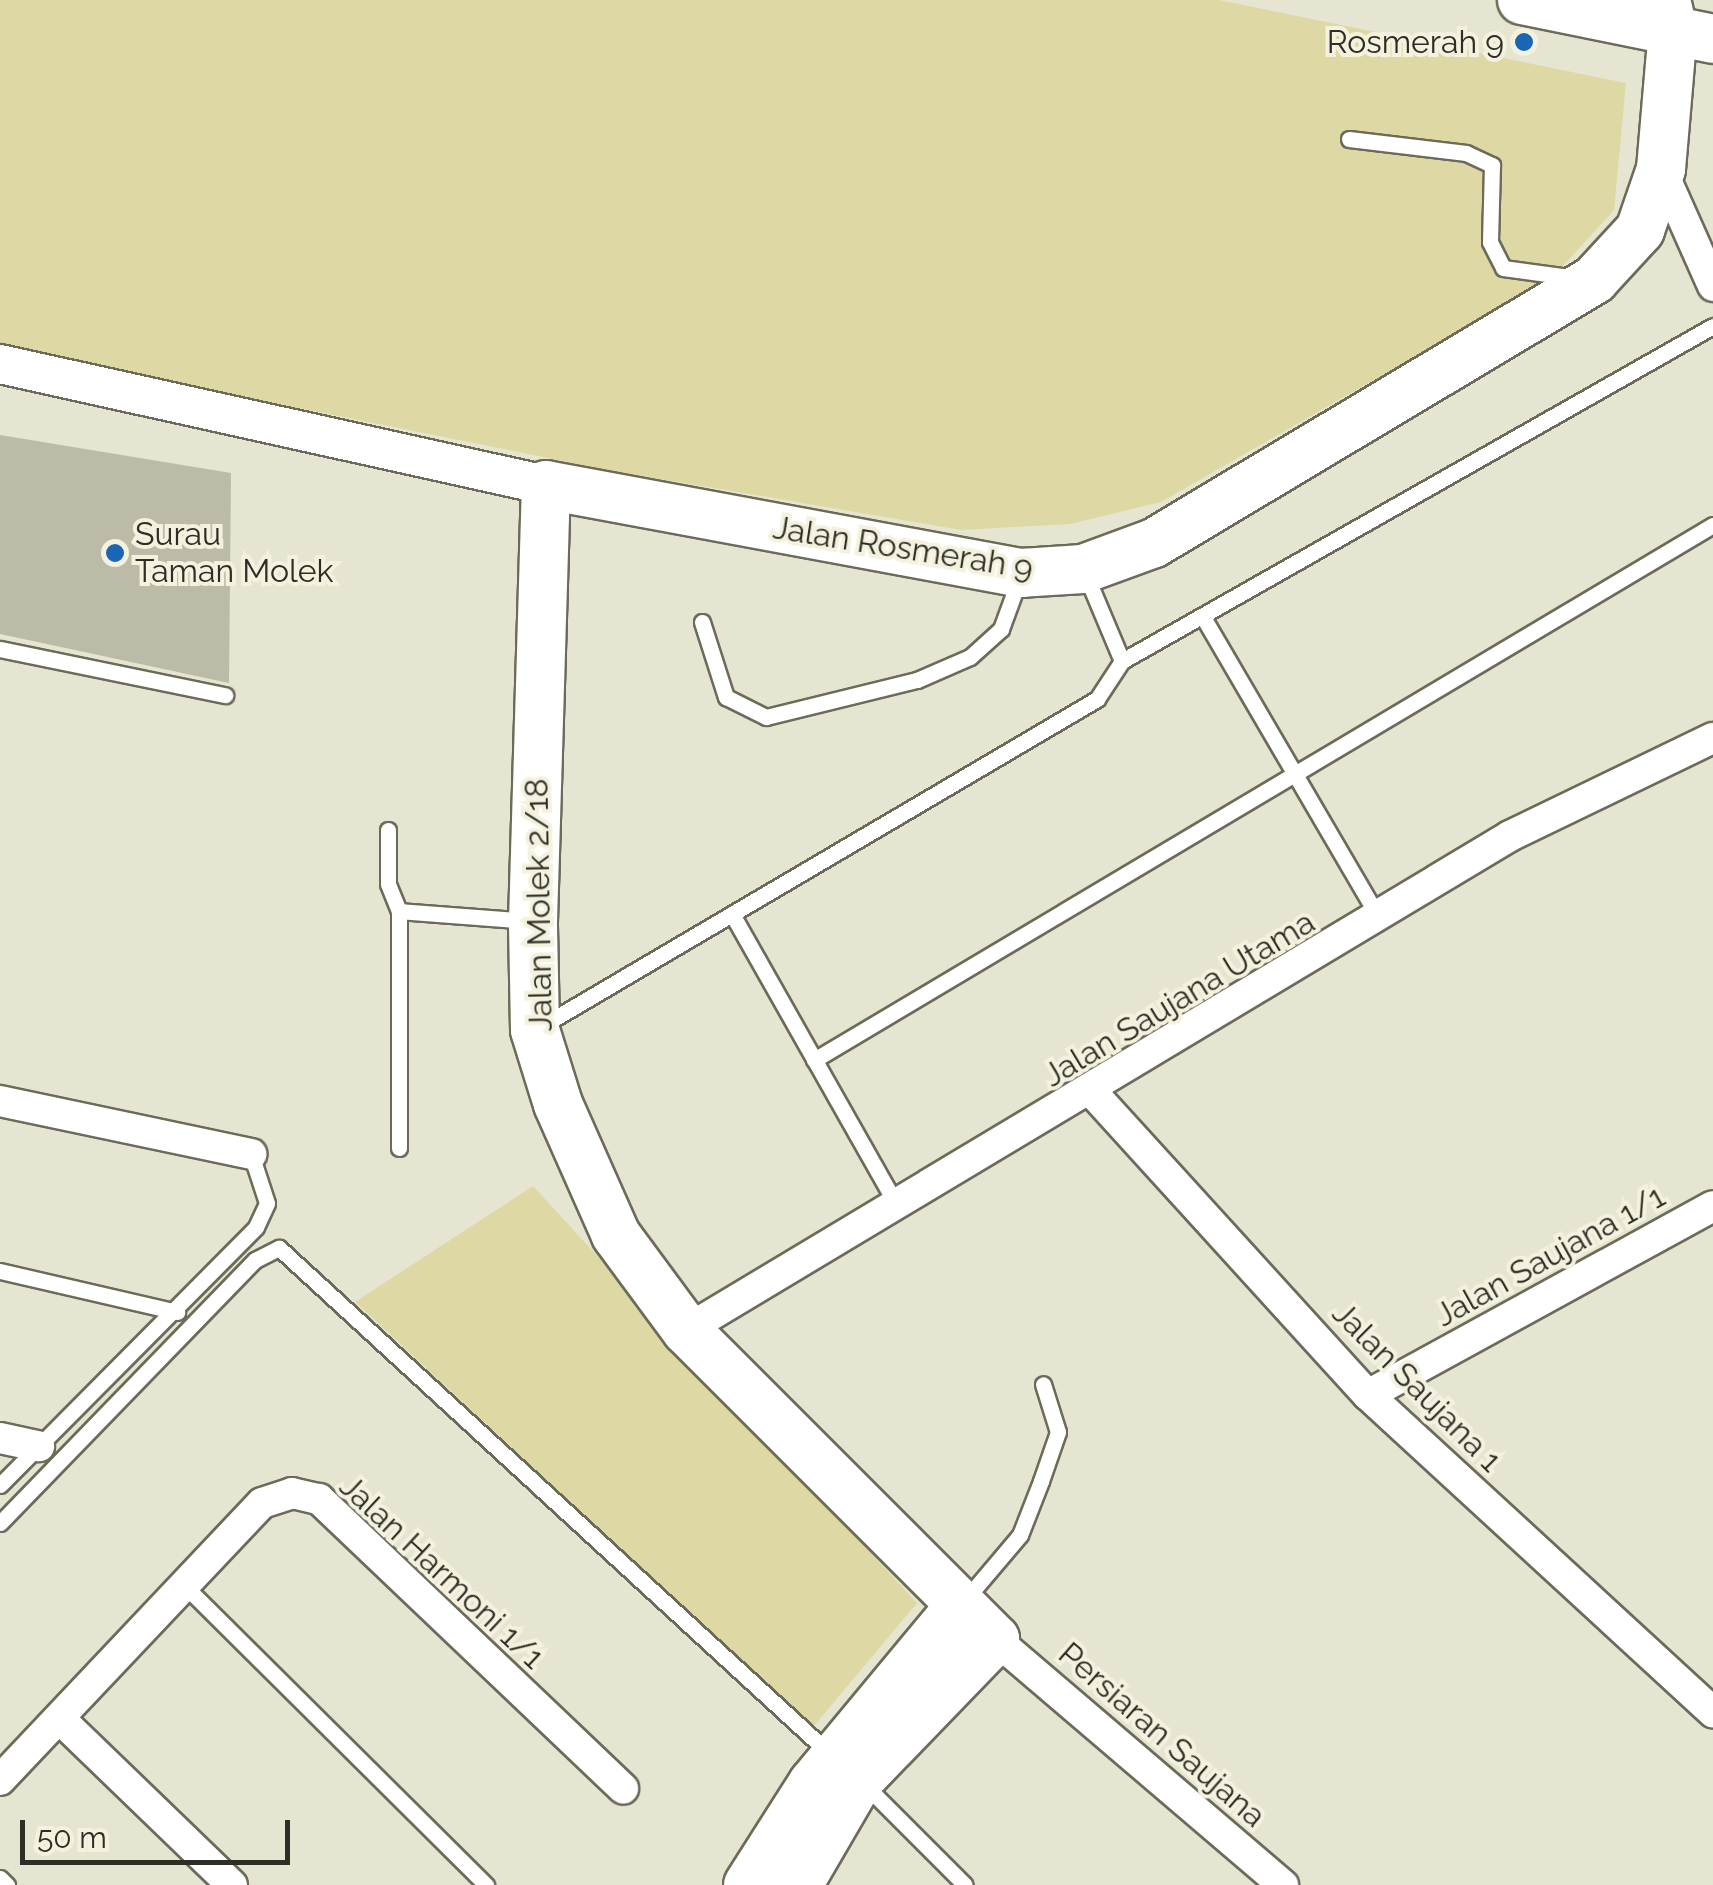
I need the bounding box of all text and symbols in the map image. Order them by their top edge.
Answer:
place label: Rosmerah 9 [1327,23,1504,61]
marker: Rosmerah 9 [1513,31,1535,53]
street label: Jalan Rosmerah 9 [770,508,1036,588]
place label: Surau Taman Molek [135,516,334,591]
marker: Surau Taman Molek [104,542,126,564]
street label: Jalan Molek 2/18 [518,778,560,1032]
street label: Jalan Saujana Utama [1037,903,1321,1095]
street label: Jalan Saujana 1/1 [1429,1177,1671,1335]
street label: Jalan Saujana 1 [1324,1294,1510,1480]
street label: Jalan Harmoni 1/1 [332,1467,552,1677]
street label: Persiaran Saujana [1051,1635,1273,1835]
scale bar [25,1800,295,1862]
text: 50 m [37,1820,107,1855]

